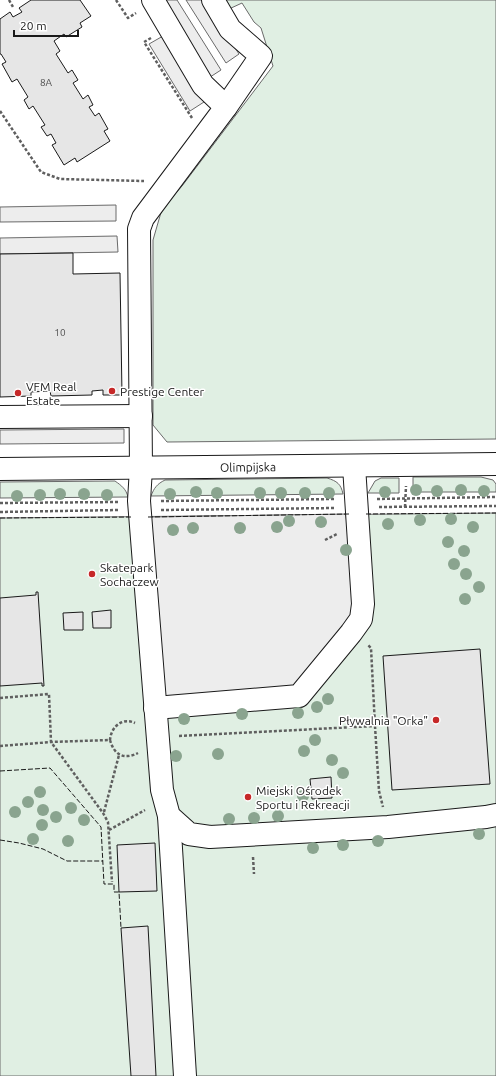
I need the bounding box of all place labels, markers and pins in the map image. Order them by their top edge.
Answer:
place label: VFM Real Estate [26,380,77,407]
place label: Prestige Center [120,385,205,398]
marker: Prestige Center [107,386,117,396]
marker: VFM Real Estate [13,388,23,398]
place label: Skatepark Sochaczew [100,561,160,588]
marker: Skatepark Sochaczew [87,569,97,579]
place label: Pływalnia "Orka" [339,714,428,727]
marker: Pływalnia "Orka" [431,715,441,725]
place label: Miejski Ośrodek Sportu i Rekreacji [256,784,350,811]
marker: Miejski Ośrodek Sportu i Rekreacji [243,792,253,802]

